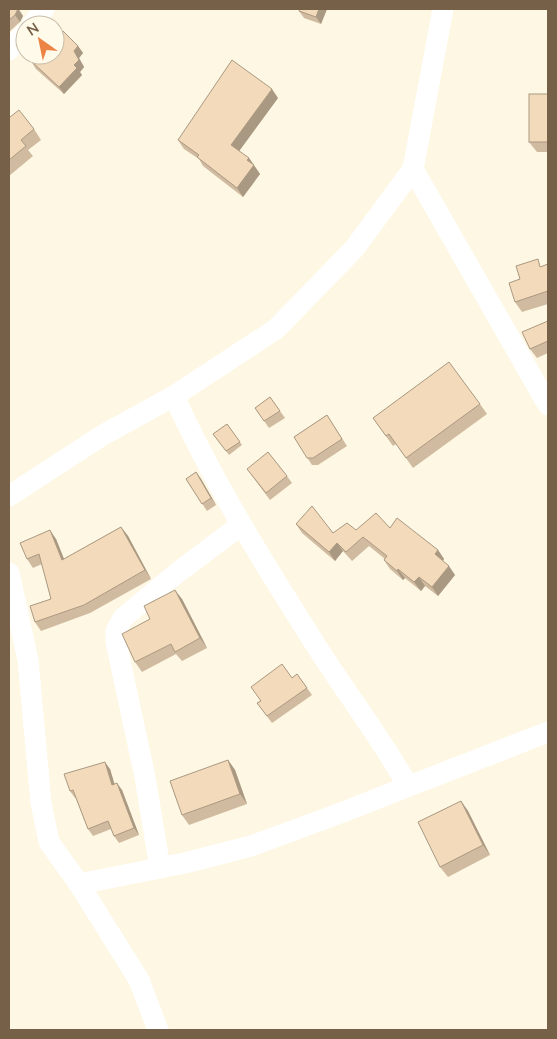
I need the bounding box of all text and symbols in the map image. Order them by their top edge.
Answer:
north arrow [15,15,65,65]
text: N [23,19,42,39]

